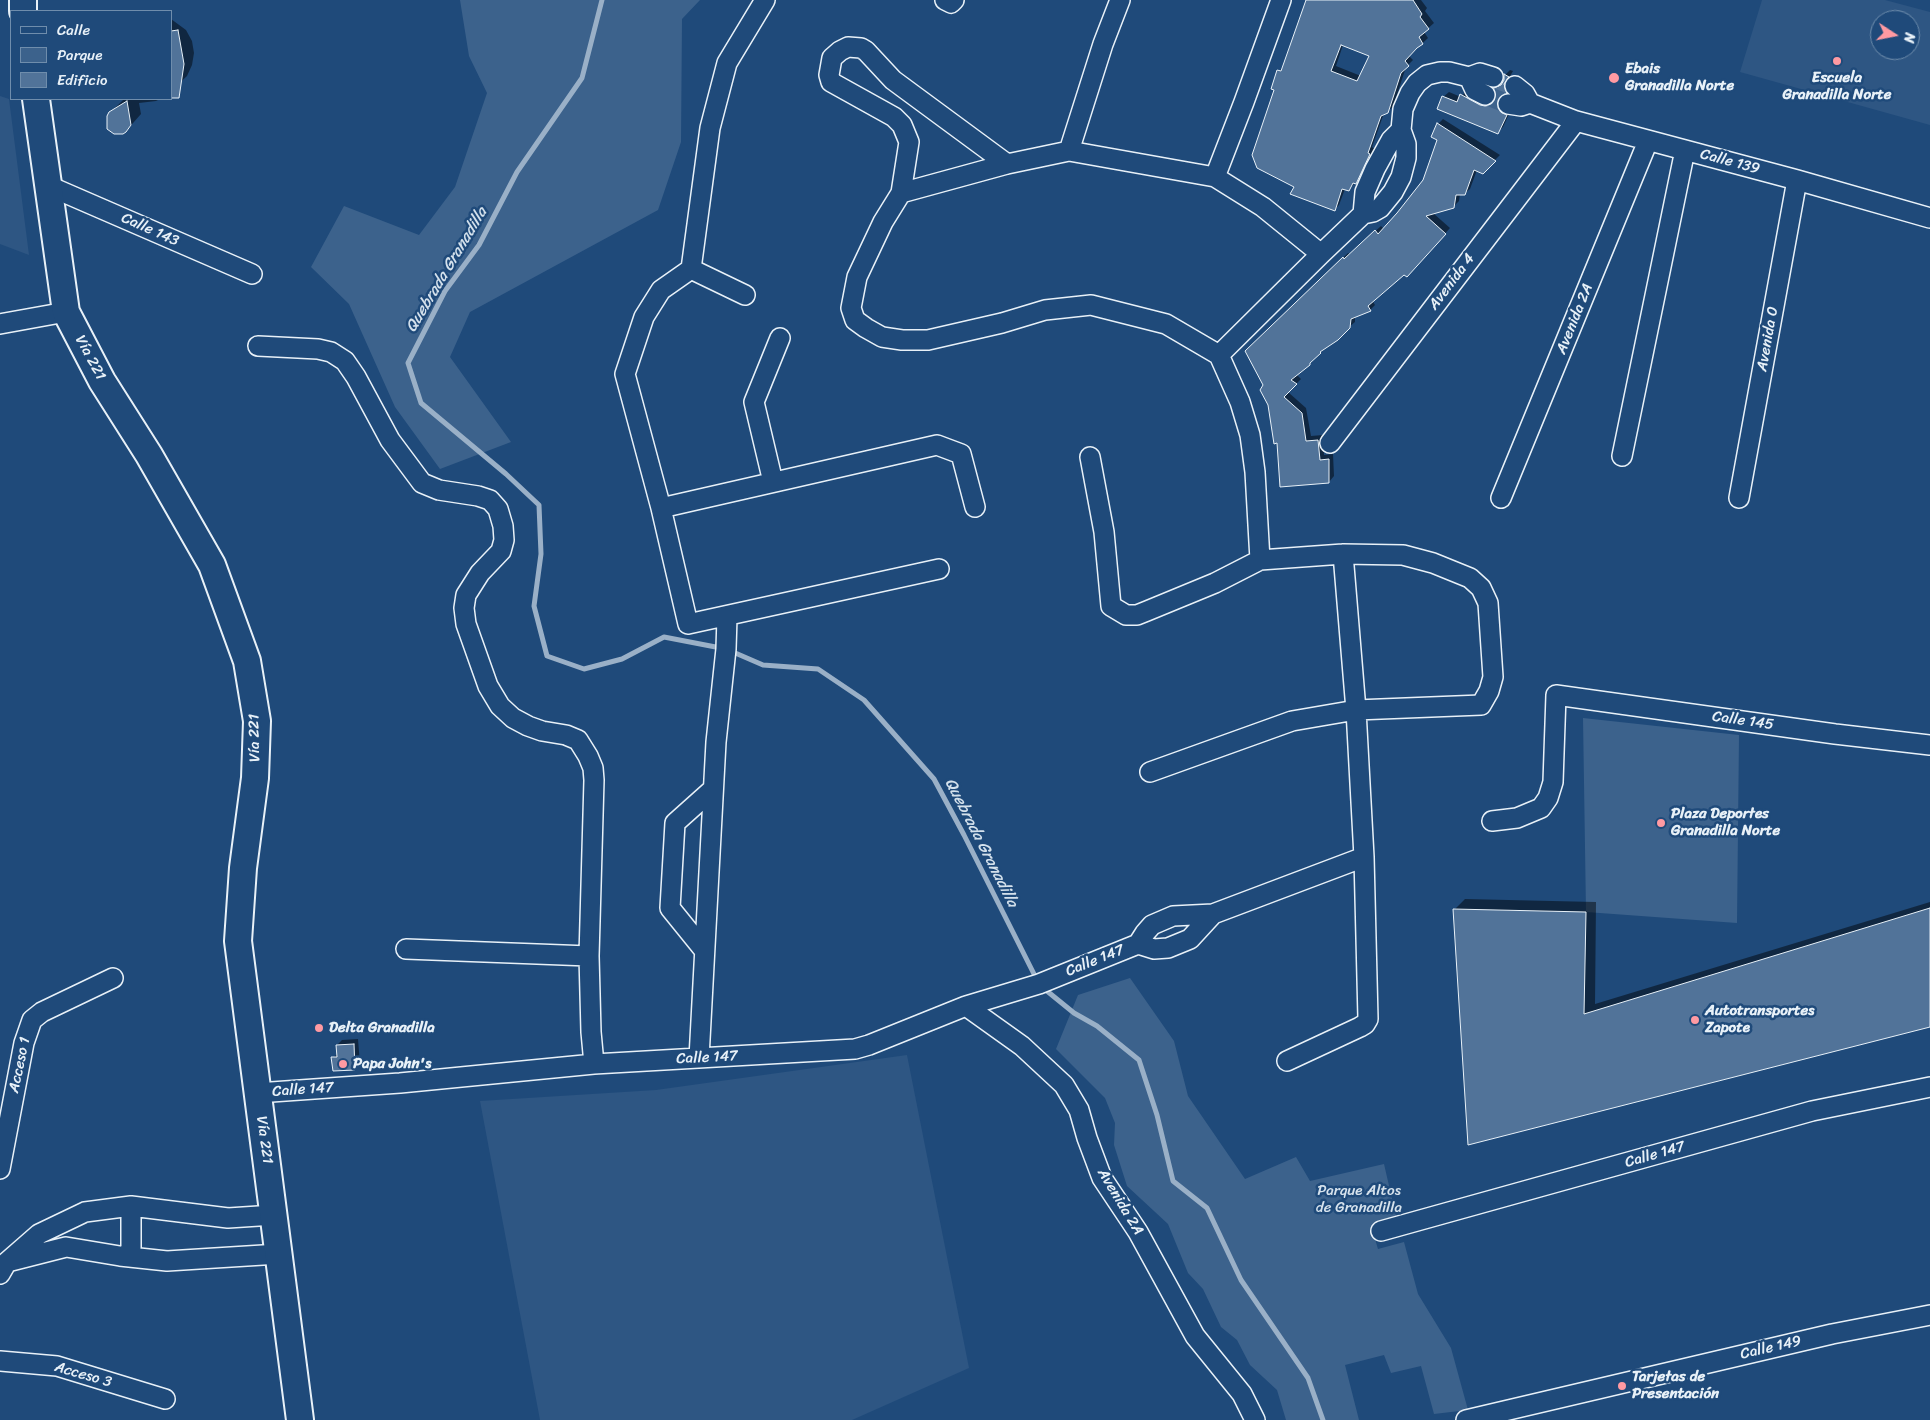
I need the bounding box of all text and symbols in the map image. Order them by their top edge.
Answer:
legend [10,10,172,100]
north arrow [1870,10,1920,60]
text: Calle [57,17,90,43]
text: N [1896,31,1922,45]
text: Parque [57,42,102,68]
marker: Escuela Granadilla Norte [1831,55,1843,67]
place label: Ebais Granadilla Norte [1625,60,1734,95]
text: Edificio [57,67,108,93]
place label: Escuela Granadilla Norte [1782,69,1892,104]
marker: Ebais Granadilla Norte [1607,71,1621,85]
street label: Calle 139 [1698,145,1762,179]
water label: Quebrada Granadilla [402,204,492,336]
street label: Calle 143 [118,209,182,251]
street label: Avenida 4 [1425,250,1479,314]
street label: Avenida 2A [1553,281,1597,357]
street label: Avenida 0 [1753,305,1783,373]
street label: Vía 221 [71,332,109,384]
street label: Calle 145 [1711,708,1775,734]
street label: Vía 221 [246,714,264,762]
water label: Quebrada Granadilla [940,775,1022,911]
place label: Plaza Deportes Granadilla Norte [1671,805,1780,840]
marker: Plaza Deportes Granadilla Norte [1655,817,1667,829]
street label: Calle 147 [1063,941,1127,981]
place label: Autotransportes Zapote [1705,1002,1814,1037]
marker: Autotransportes Zapote [1689,1014,1701,1026]
place label: Delta Granadilla [329,1019,435,1037]
marker: Delta Granadilla [313,1022,325,1034]
street label: Acceso 1 [5,1035,35,1095]
street label: Calle 147 [676,1047,738,1069]
place label: Papa John's [353,1055,431,1073]
marker: Papa John's [337,1058,349,1070]
street label: Calle 147 [272,1079,334,1101]
street label: Vía 221 [252,1115,276,1165]
street label: Calle 147 [1623,1138,1687,1172]
street label: Avenida 2A [1093,1165,1147,1239]
park label: Parque Altos de Granadilla [1316,1182,1402,1217]
street label: Calle 149 [1739,1332,1803,1364]
street label: Acceso 3 [52,1358,114,1392]
place label: Tarjetas de Presentación [1632,1368,1719,1403]
marker: Tarjetas de Presentación [1616,1380,1628,1392]

